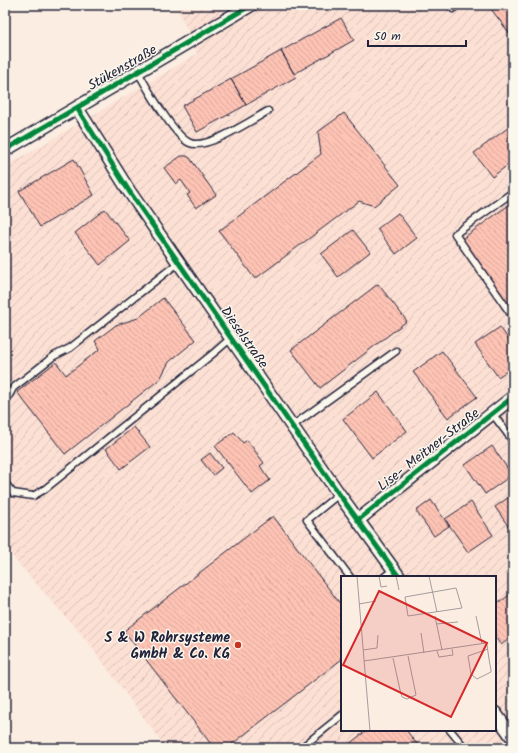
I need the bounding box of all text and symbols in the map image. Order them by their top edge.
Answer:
scale bar [368,22,466,48]
text: 50 m [374,27,401,46]
street label: Stükenstraße [84,39,162,97]
street label: Dieselstraße [215,302,274,374]
street label: Lise- Meitner-Straße [373,402,485,497]
inset map [341,576,496,731]
place label: S & W Rohrsysteme GmbH & Co. KG [105,627,230,665]
marker: S & W Rohrsysteme GmbH & Co. KG [233,640,243,650]

